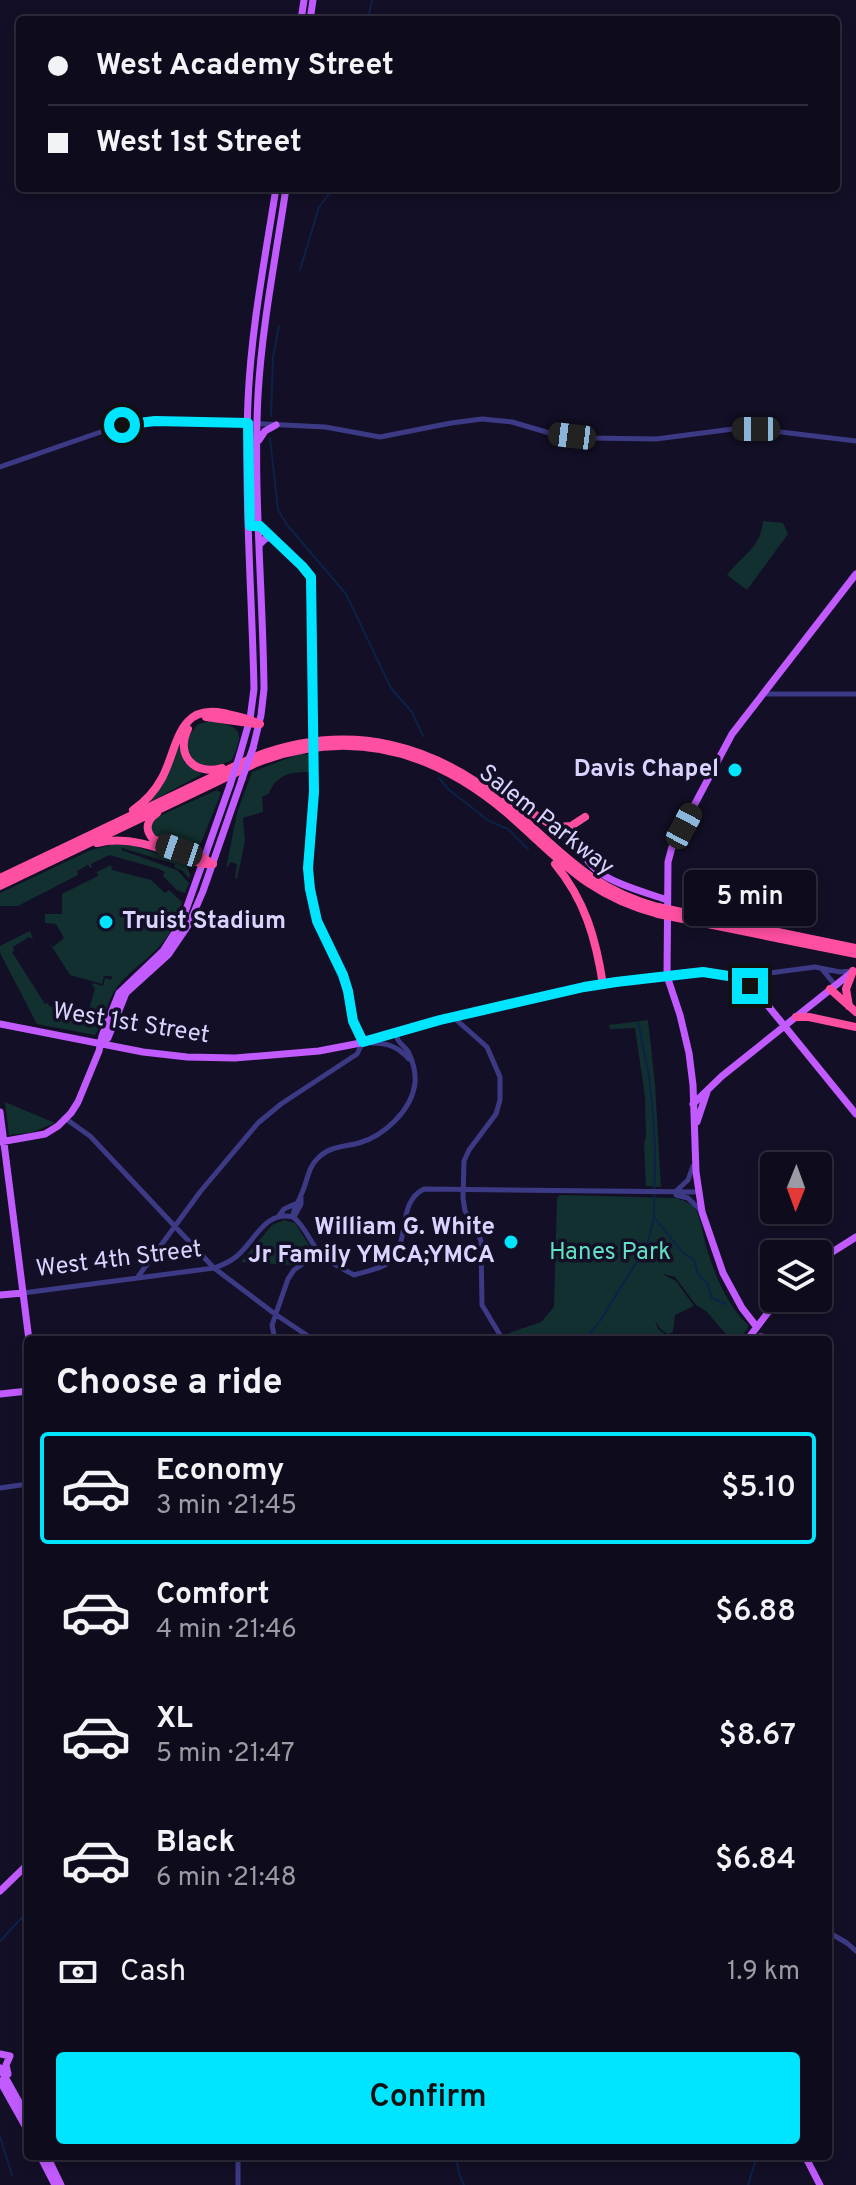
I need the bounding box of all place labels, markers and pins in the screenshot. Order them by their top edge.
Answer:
place label: Davis Chapel [574,755,719,785]
marker: Davis Chapel [726,761,744,779]
place label: Truist Stadium [122,907,286,937]
marker: Truist Stadium [97,913,115,931]
place label: William G. White Jr Family YMCA;YMCA [248,1213,495,1271]
marker: William G. White Jr Family YMCA;YMCA [502,1233,520,1251]

